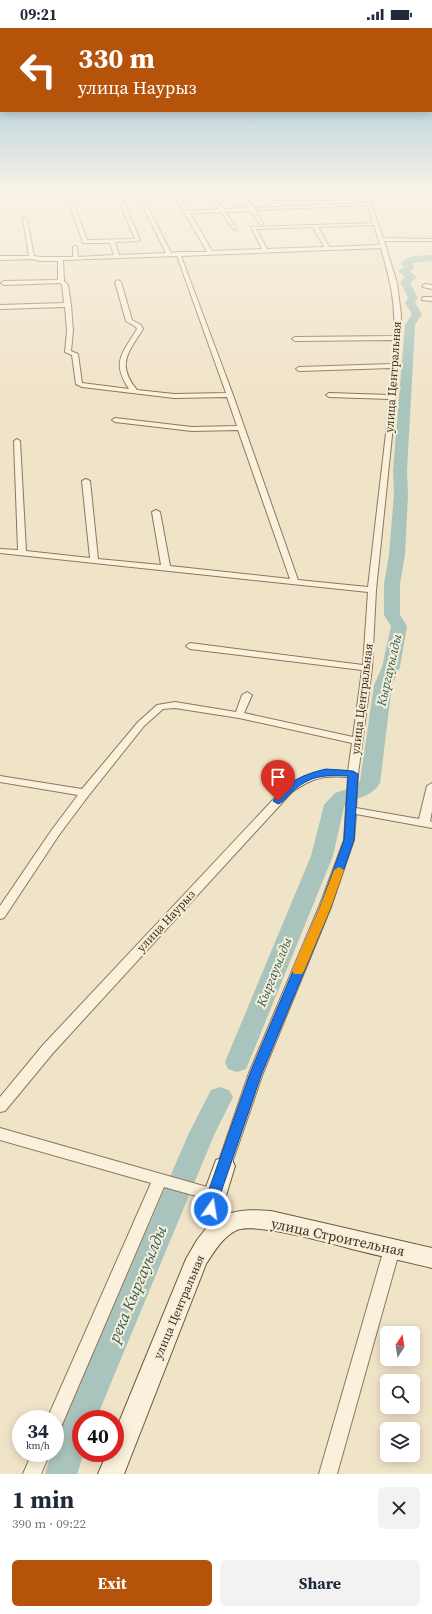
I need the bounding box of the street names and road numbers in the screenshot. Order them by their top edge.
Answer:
street label: улица Центральная [381,321,405,433]
street label: улица Центральная [347,643,377,755]
street label: улица Наурыз [133,887,199,955]
street label: улица Строительная [269,1213,407,1261]
street label: улица Центральная [150,1252,208,1362]

